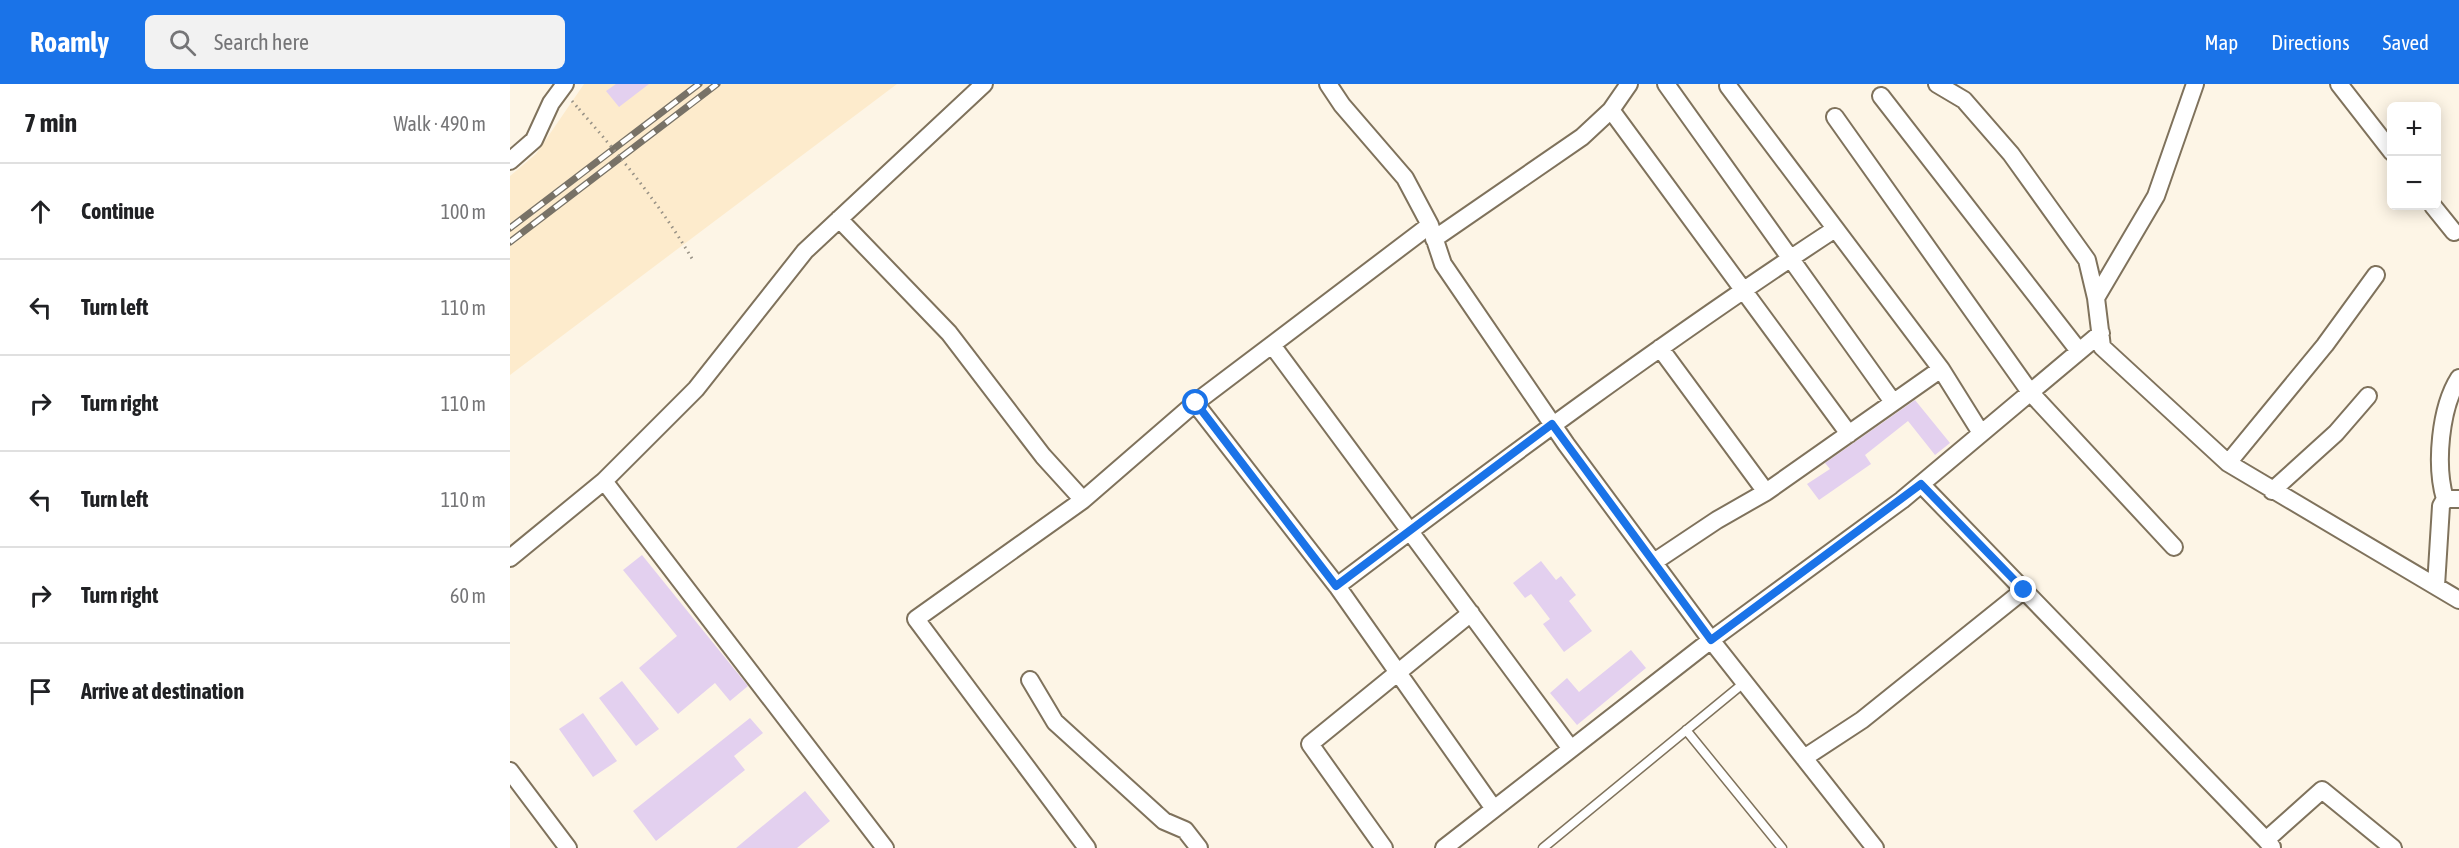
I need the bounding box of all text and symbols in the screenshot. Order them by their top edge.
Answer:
search box [145,15,565,69]
text: Roamly [30,26,109,58]
icon: search [166,26,199,59]
text: Search here [214,29,309,55]
text: Map [2204,30,2238,54]
text: Directions [2271,30,2350,54]
text: Saved [2383,30,2429,54]
map controls [2387,102,2441,210]
button: + [2387,102,2441,156]
text: 7 min [24,108,77,138]
text: Walk · 490 m [394,112,486,135]
button: − [2387,156,2441,210]
icon: ahead [24,195,57,228]
text: Continue [81,198,155,224]
text: 100 m [441,200,486,223]
icon: left [24,291,57,324]
text: Turn left [81,294,148,320]
text: 110 m [441,296,486,319]
icon: right [24,387,57,420]
route start [1182,389,1208,415]
text: Turn right [81,390,158,416]
text: 110 m [441,392,486,415]
icon: left [24,483,57,516]
text: Turn left [81,486,148,512]
text: 110 m [441,488,486,511]
route end [2010,576,2036,602]
icon: right [24,579,57,612]
text: Turn right [81,582,158,608]
text: 60 m [450,584,486,607]
icon: arrive [24,675,57,708]
text: Arrive at destination [81,678,244,704]

